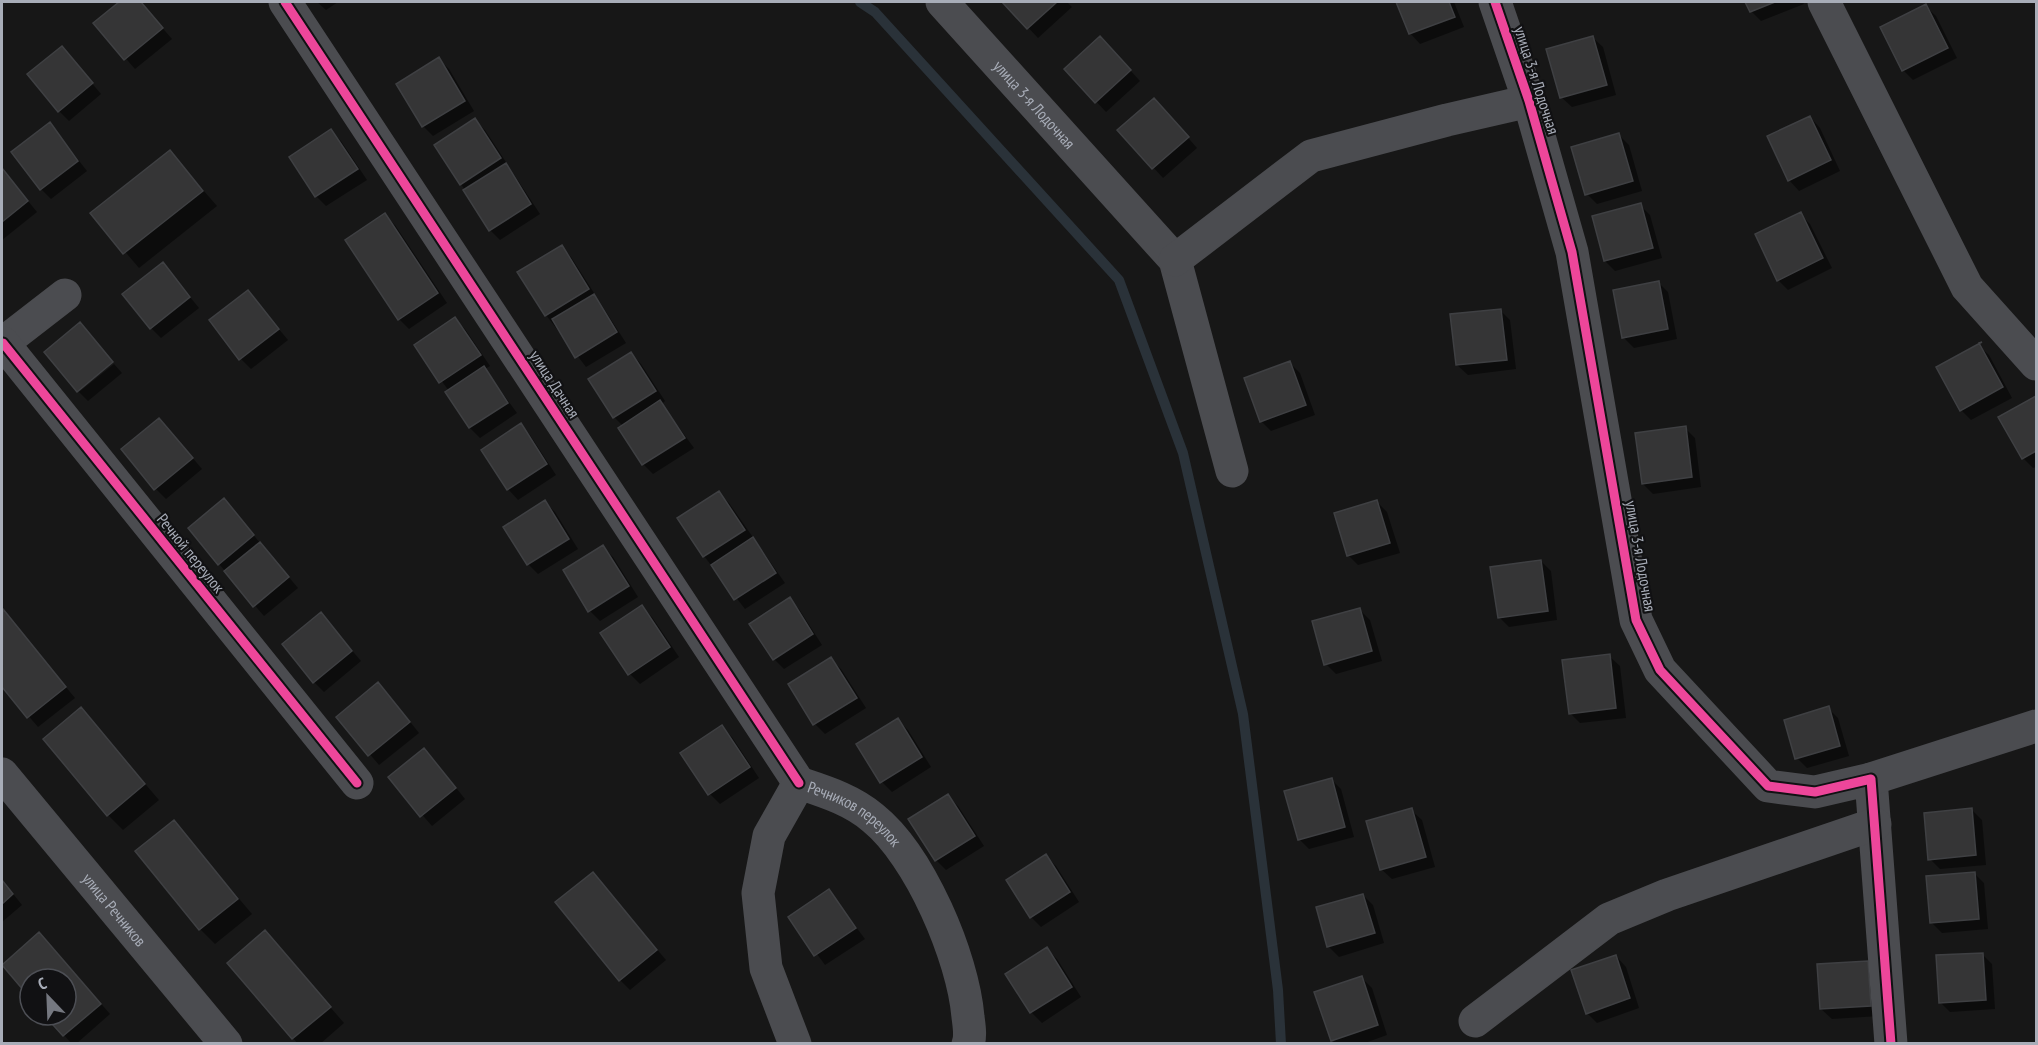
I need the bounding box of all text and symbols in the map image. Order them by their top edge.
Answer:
street label: улица 3-я Лодочная [1510,23,1564,137]
street label: улица 3-я Лодочная [989,56,1080,153]
street label: улица Дачная [526,346,584,422]
street label: улица 3-я Лодочная [1621,499,1661,613]
street label: Речной переулок [153,509,230,597]
street label: Речников переулок [805,777,906,851]
street label: улица Речников [78,869,151,950]
north arrow [18,967,78,1027]
text: С [35,972,50,994]

